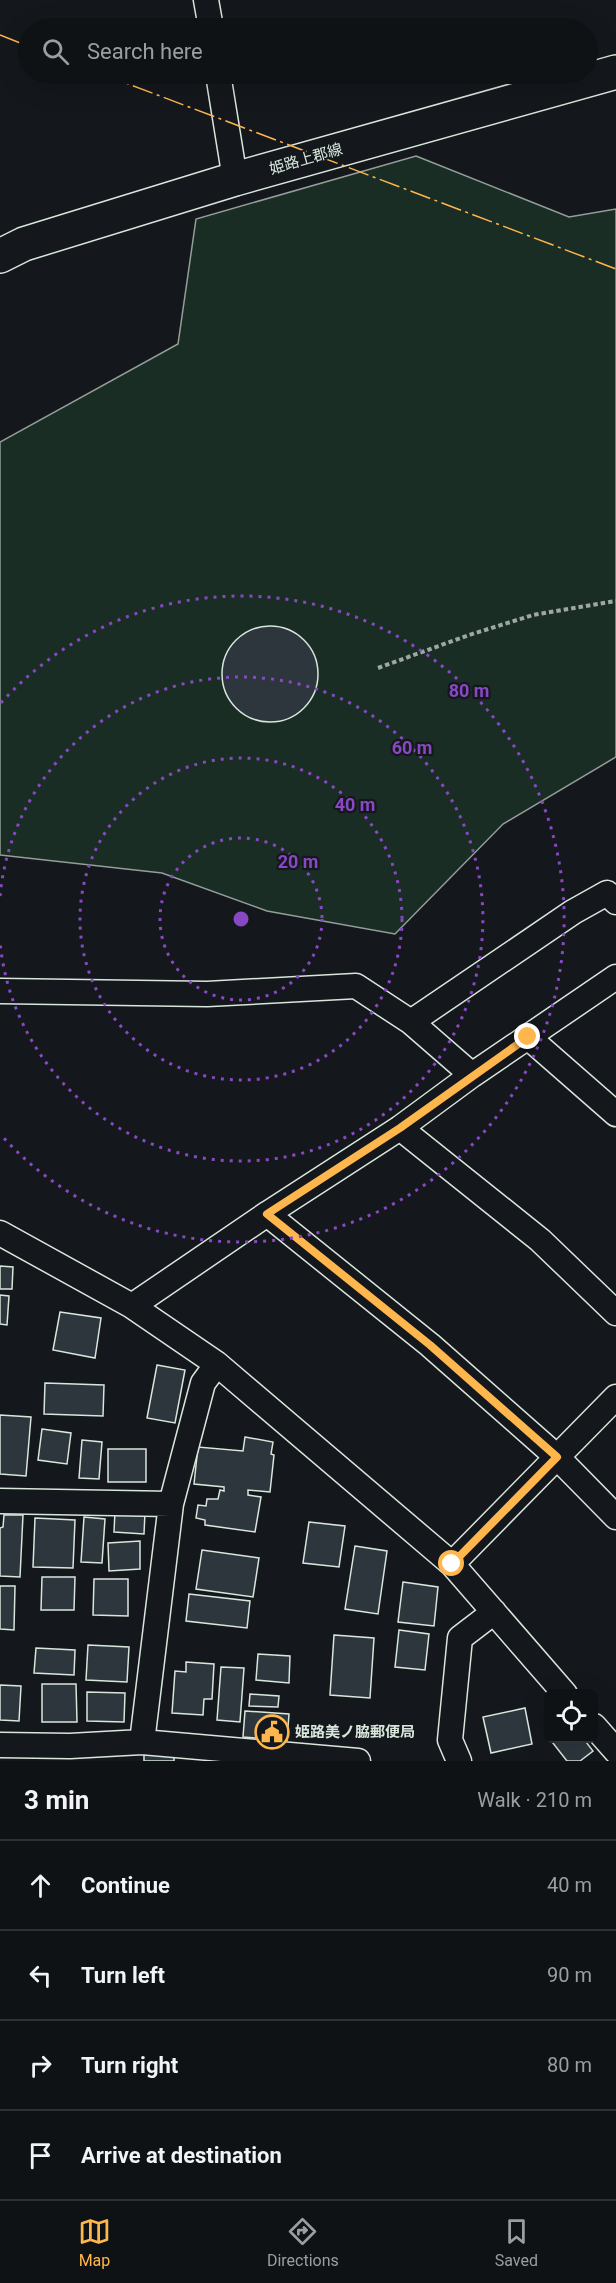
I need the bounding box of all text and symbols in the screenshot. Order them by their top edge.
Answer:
search box [18,18,598,84]
icon: search [39,35,72,68]
text: Search here [87,39,203,64]
street label: 姫路上郡線 [267,140,345,178]
text: 80 m [449,680,489,701]
text: 60 m [392,737,432,758]
text: 40 m [335,794,375,815]
text: 20 m [278,851,318,872]
centre of rings [231,909,251,929]
route end [514,1023,540,1049]
route start [438,1550,464,1576]
map controls [544,1689,598,1743]
button: locate [544,1689,598,1743]
public building icon: 姫路美ノ脇郵便局 [254,1714,290,1750]
place label: 姫路美ノ脇郵便局 [295,1723,415,1741]
text: 3 min [24,1785,89,1815]
text: Walk · 210 m [477,1788,592,1812]
icon: ahead [24,1869,57,1902]
text: Continue [81,1873,170,1898]
text: 40 m [547,1873,592,1897]
icon: left [24,1959,57,1992]
text: Turn left [81,1963,165,1988]
text: 90 m [547,1963,592,1987]
icon: right [24,2049,57,2082]
text: Turn right [81,2053,178,2078]
text: 80 m [547,2053,592,2077]
icon: arrive [24,2139,57,2172]
text: Arrive at destination [81,2143,282,2168]
tab: Map [78,2215,111,2270]
tab: Directions [267,2215,339,2270]
tab: Saved [495,2215,538,2270]

